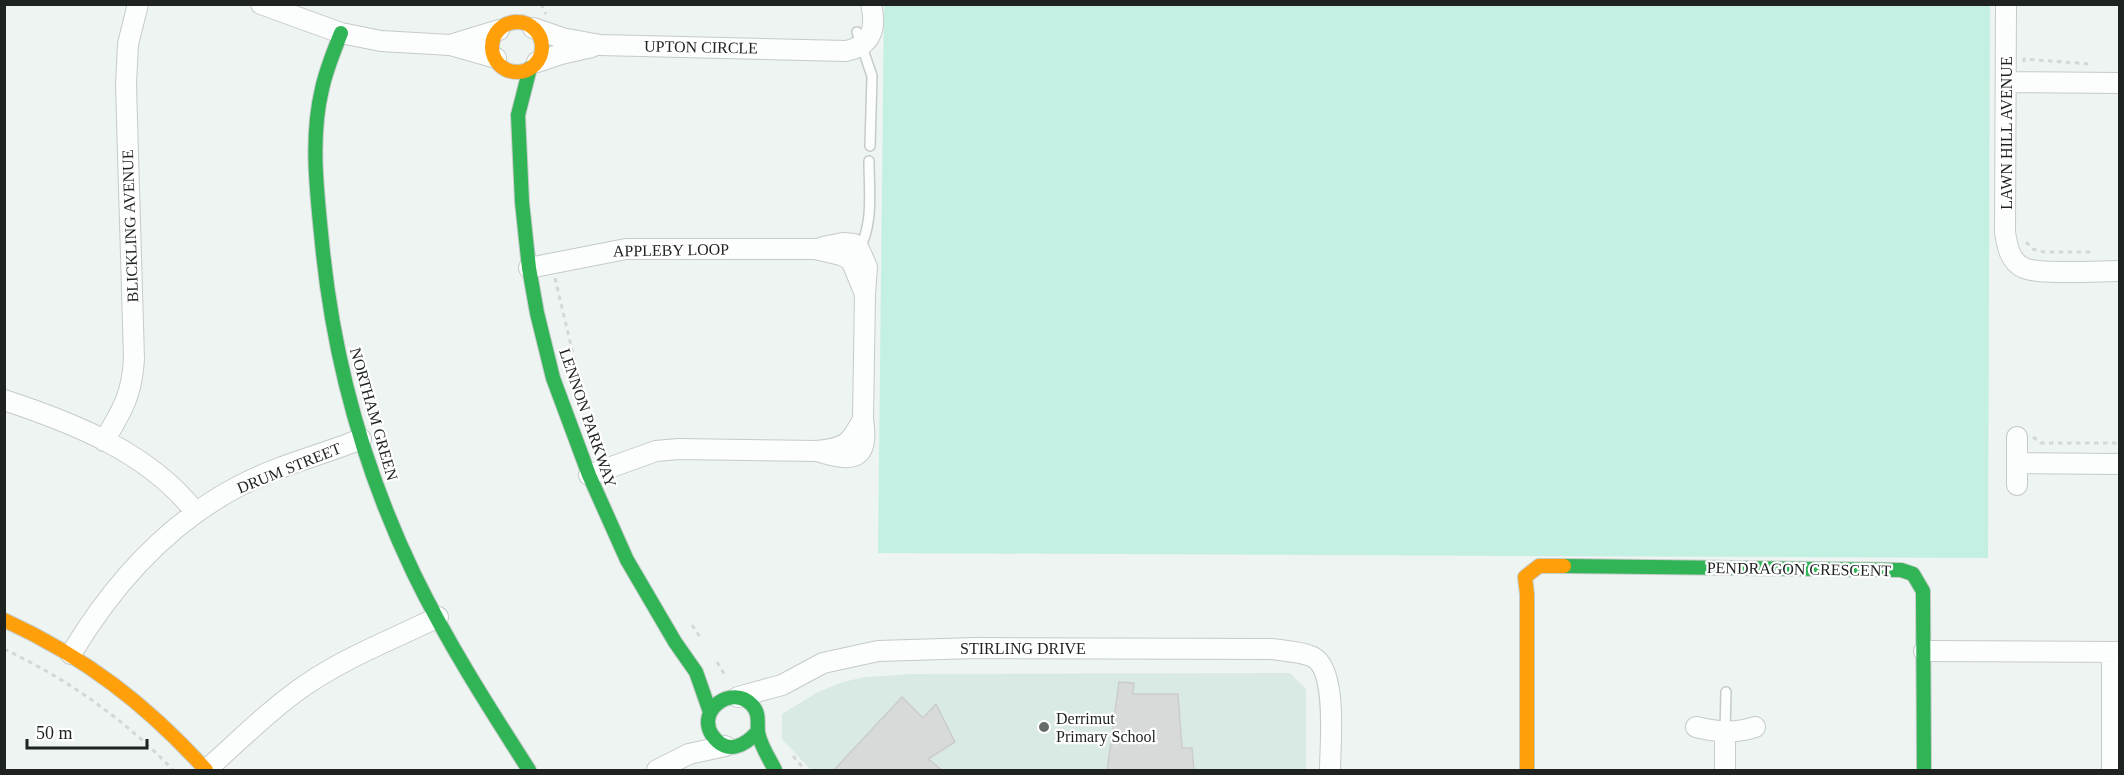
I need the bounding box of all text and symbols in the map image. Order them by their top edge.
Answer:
street label: UPTON CIRCLE [644,38,758,56]
street label: LAWN HILL AVENUE [1998,56,2015,210]
street label: BLICKLING AVENUE [119,149,141,303]
street label: APPLEBY LOOP [613,240,729,260]
street label: NORTHAM GREEN [347,346,401,483]
street label: LENNON PARKWAY [556,346,620,490]
street label: DRUM STREET [235,439,344,497]
street label: PENDRAGON CRESCENT [1707,559,1892,579]
street label: STIRLING DRIVE [960,640,1086,657]
place label: Derrimut Primary School [1056,710,1157,746]
scale bar [27,712,147,750]
marker: Derrimut Primary School [1037,720,1051,734]
text: 50 m [36,723,73,743]

